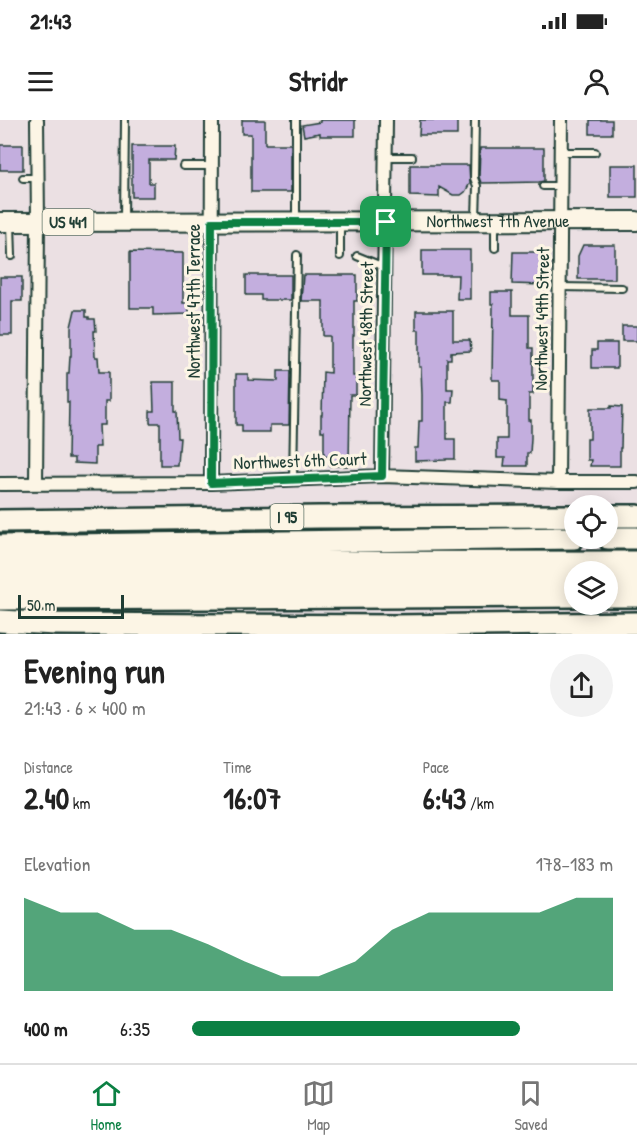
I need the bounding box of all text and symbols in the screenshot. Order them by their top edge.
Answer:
text: 21:43 [30,6,72,36]
text: Stridr [289,63,348,99]
icon: menu [24,65,57,98]
icon: person [580,65,613,98]
pin [360,196,411,247]
icon: arrive [369,205,402,238]
street label: Northwest 7th Avenue [427,208,569,233]
road number: US 441 [42,209,94,235]
street label: Northwest 47th Terrace [181,224,206,378]
street label: Northwest 49th Street [528,246,555,391]
street label: Northwest 48th Street [352,261,379,407]
street label: Northwest 6th Court [233,446,368,475]
map controls [564,495,618,615]
button: locate [564,495,618,549]
road number: I 95 [270,504,304,530]
button: layers [564,561,618,615]
scale bar [18,592,124,619]
text: 50 m [27,594,56,616]
text: Evening run [24,649,165,693]
button: share [550,654,613,717]
text: 21:43 · 6 × 400 m [24,694,146,721]
text: Distance [24,756,73,778]
text: Time [223,756,252,778]
text: Pace [423,756,449,778]
text: 2.40 [24,778,69,818]
text: 16:07 [223,778,281,818]
text: 6:43 [423,778,466,818]
text: km [69,792,90,814]
text: /km [466,792,494,814]
text: Elevation [24,850,90,877]
text: 178–183 m [536,850,613,877]
text: 400 m [24,1015,68,1042]
text: 6:35 [120,1015,150,1042]
tab: Home [90,1077,123,1135]
tab: Map [302,1077,335,1135]
tab: Saved [514,1077,547,1135]

